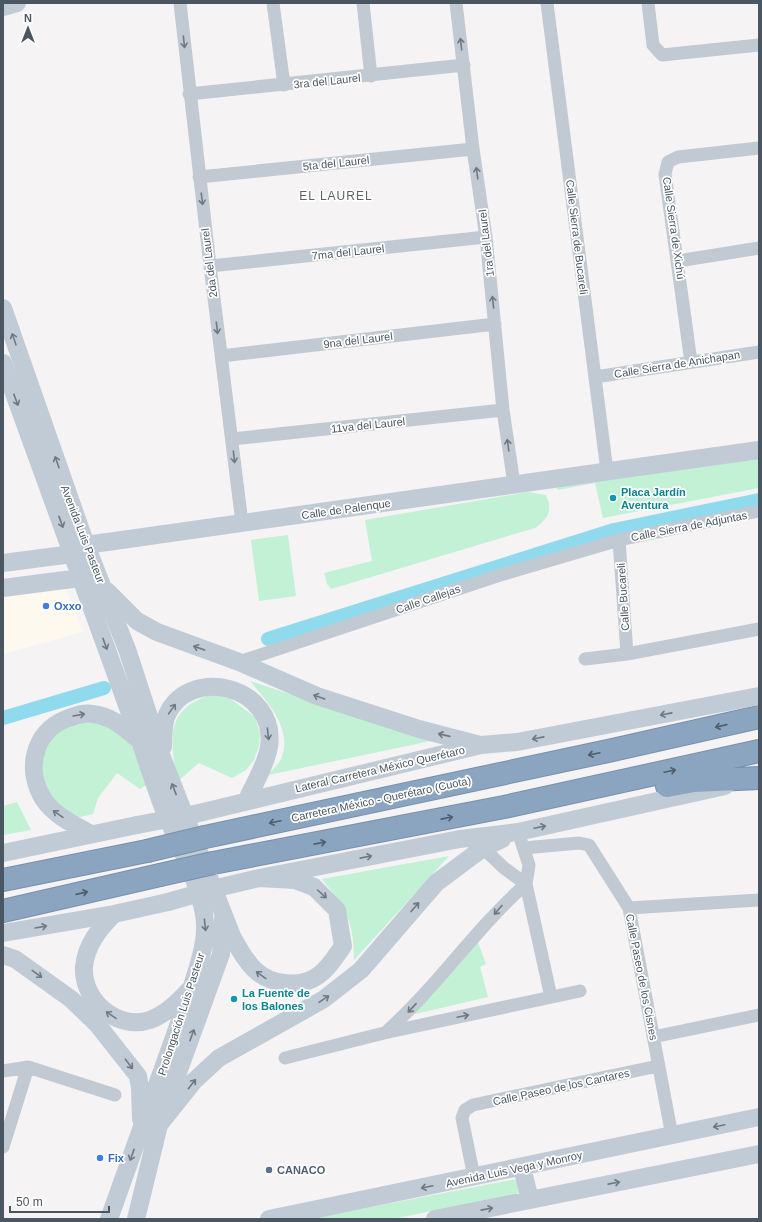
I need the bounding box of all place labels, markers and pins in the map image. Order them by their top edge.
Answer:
place label: Placa Jardín Aventura [621,486,686,511]
marker: Placa Jardín Aventura [608,493,618,503]
place label: Oxxo [54,600,82,612]
marker: Oxxo [41,601,51,611]
place label: La Fuente de los Balones [242,987,310,1012]
marker: La Fuente de los Balones [229,994,239,1004]
place label: Fix [108,1152,125,1164]
marker: Fix [95,1153,105,1163]
place label: CANACO [277,1164,326,1176]
marker: CANACO [264,1165,274,1175]

